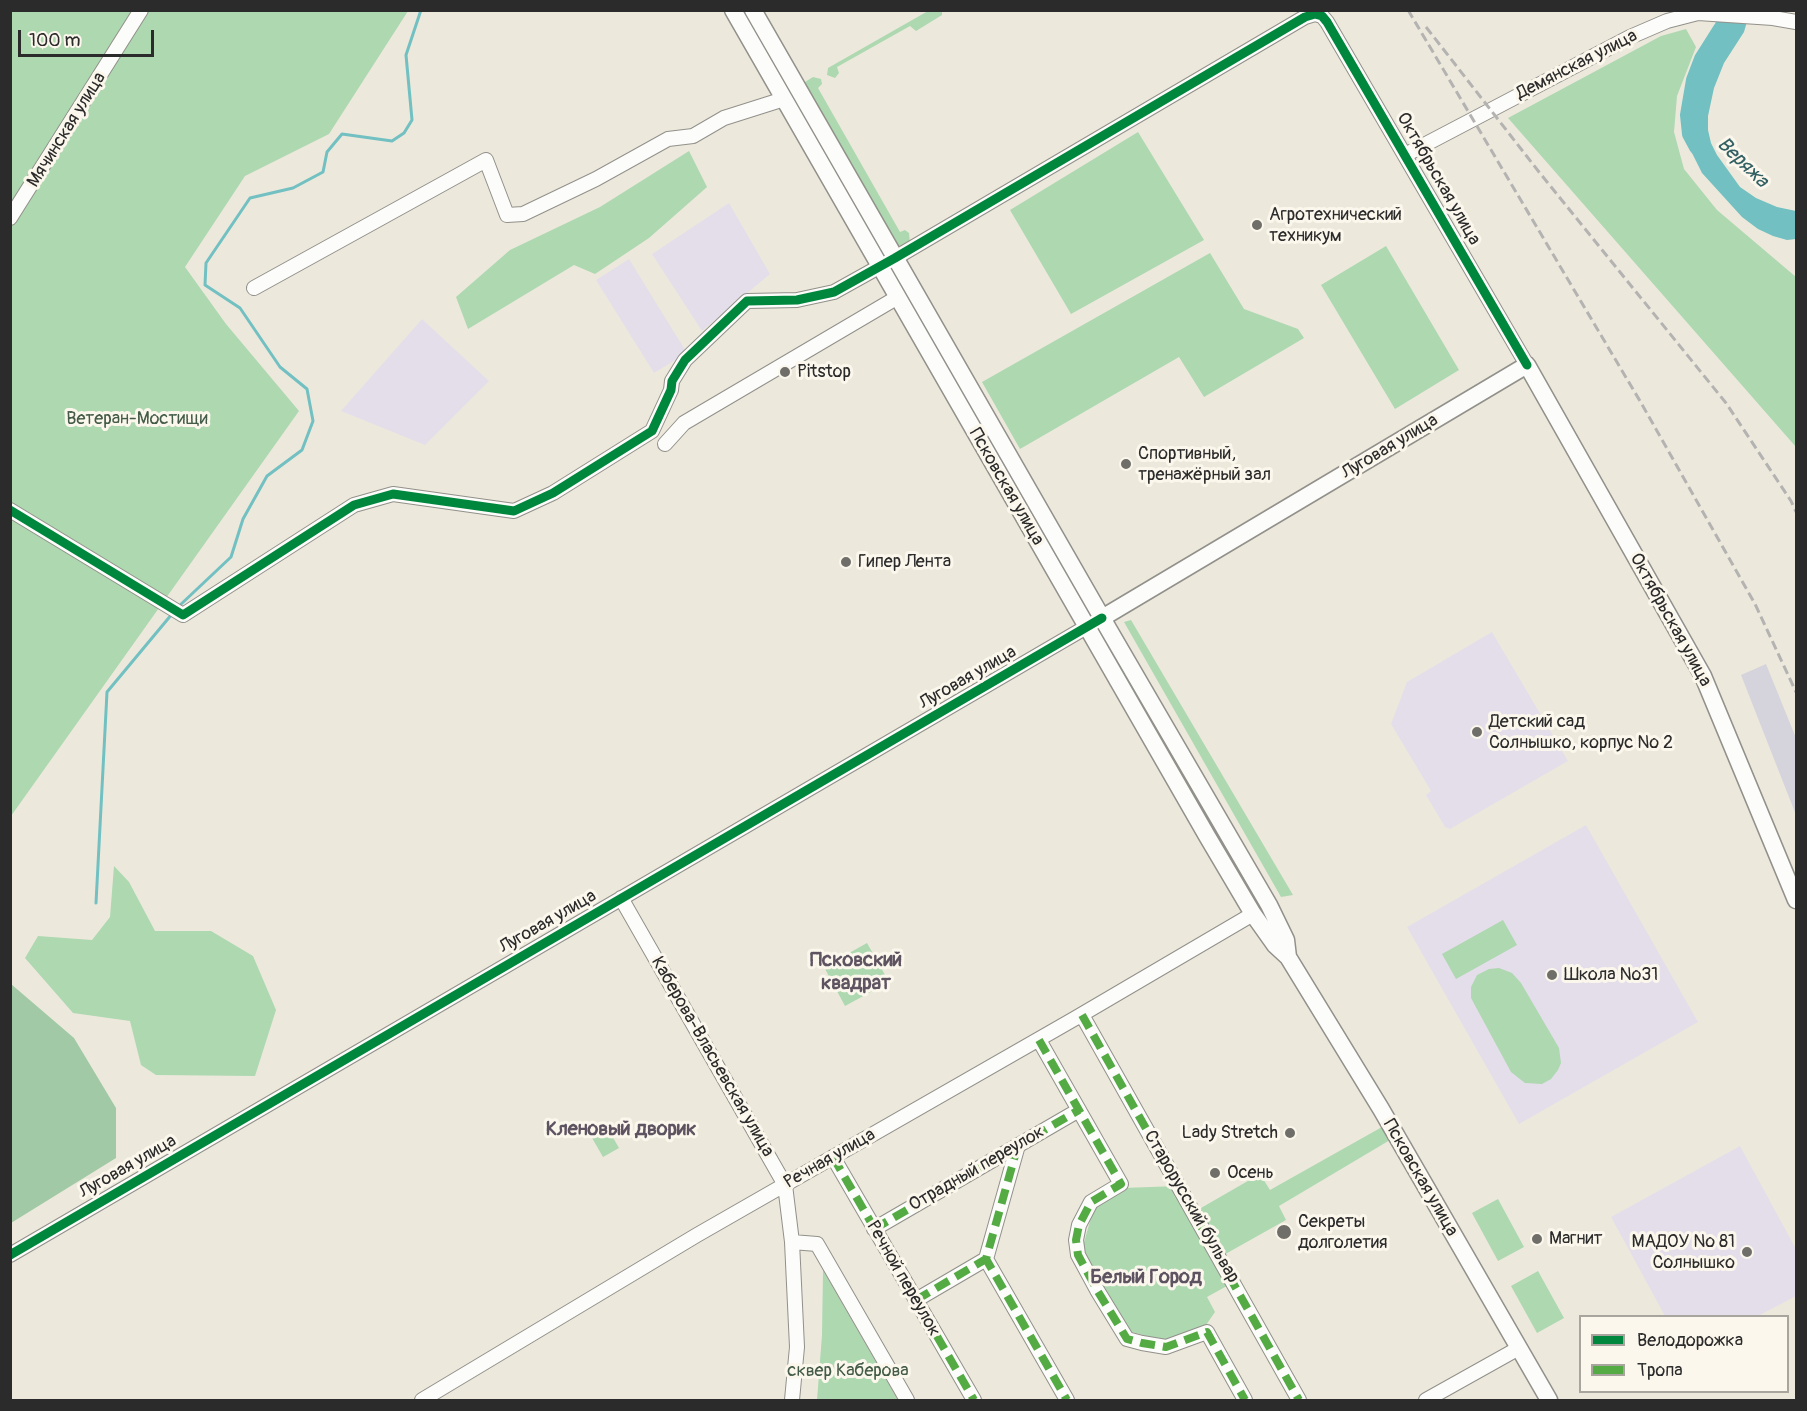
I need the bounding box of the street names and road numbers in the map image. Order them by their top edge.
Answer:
street label: Демянская улица [1513,25,1641,105]
street label: Мячинская улица [23,69,111,191]
street label: Октябрьская улица [1391,109,1485,249]
street label: Луговая улица [1338,410,1442,484]
street label: Псковская улица [964,425,1048,549]
street label: Октябрьская улица [1624,549,1716,691]
street label: Луговая улица [916,641,1020,715]
street label: Луговая улица [496,885,600,959]
street label: Каберова-Власьевская улица [646,953,778,1161]
street label: Псковская улица [1378,1116,1462,1240]
street label: Отрадный переулок [905,1121,1049,1217]
street label: Речная улица [781,1124,879,1194]
street label: Старорусский бульвар [1139,1127,1243,1287]
street label: Луговая улица [76,1130,180,1204]
street label: Речной переулок [861,1217,945,1341]

